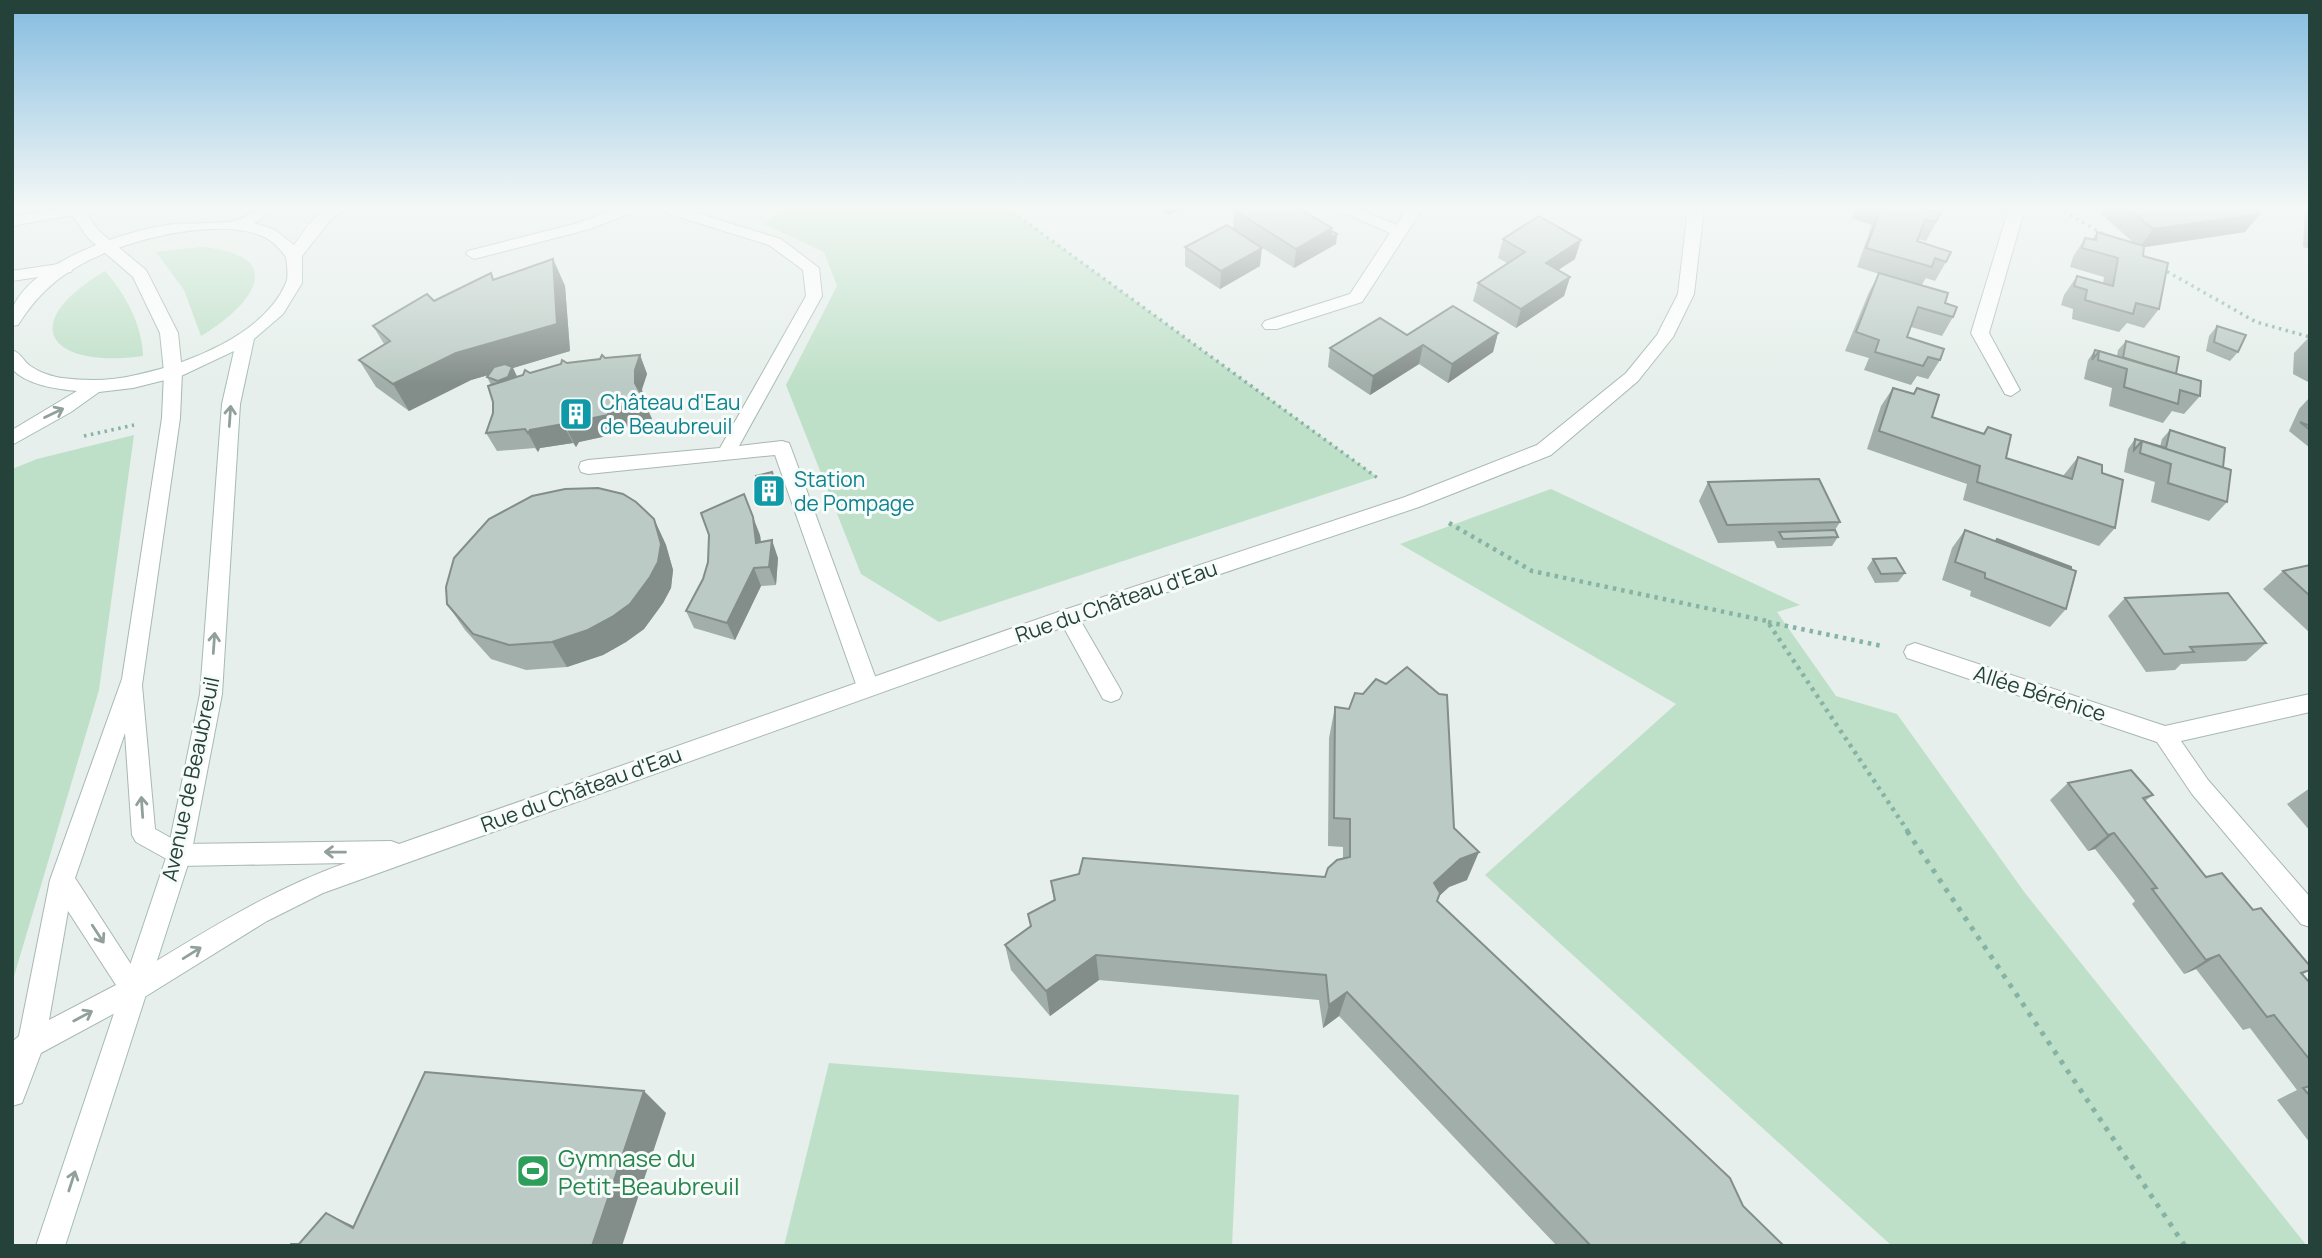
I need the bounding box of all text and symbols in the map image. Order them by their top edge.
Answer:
place label: Château d'Eau de Beaubreuil [600,388,741,440]
building icon: Château d'Eau de Beaubreuil [557,395,595,433]
one-way arrow [224,405,237,428]
one-way arrow [43,406,64,420]
place label: Station de Pompage [794,465,915,517]
building icon: Station de Pompage [750,472,788,510]
street label: Rue du Château d'Eau [1011,553,1221,649]
one-way arrow [208,632,221,655]
street label: Allée Bérénice [1970,658,2110,728]
street label: Avenue de Beaubreuil [155,674,225,884]
street label: Rue du Château d'Eau [477,740,685,838]
one-way arrow [135,796,148,819]
one-way arrow [324,845,347,859]
one-way arrow [92,924,106,944]
one-way arrow [182,946,202,960]
one-way arrow [72,1009,93,1023]
place label: Gymnase du Petit-Beaubreuil [558,1141,740,1202]
sports icon: Gymnase du Petit-Beaubreuil [514,1152,552,1190]
one-way arrow [66,1170,79,1192]

